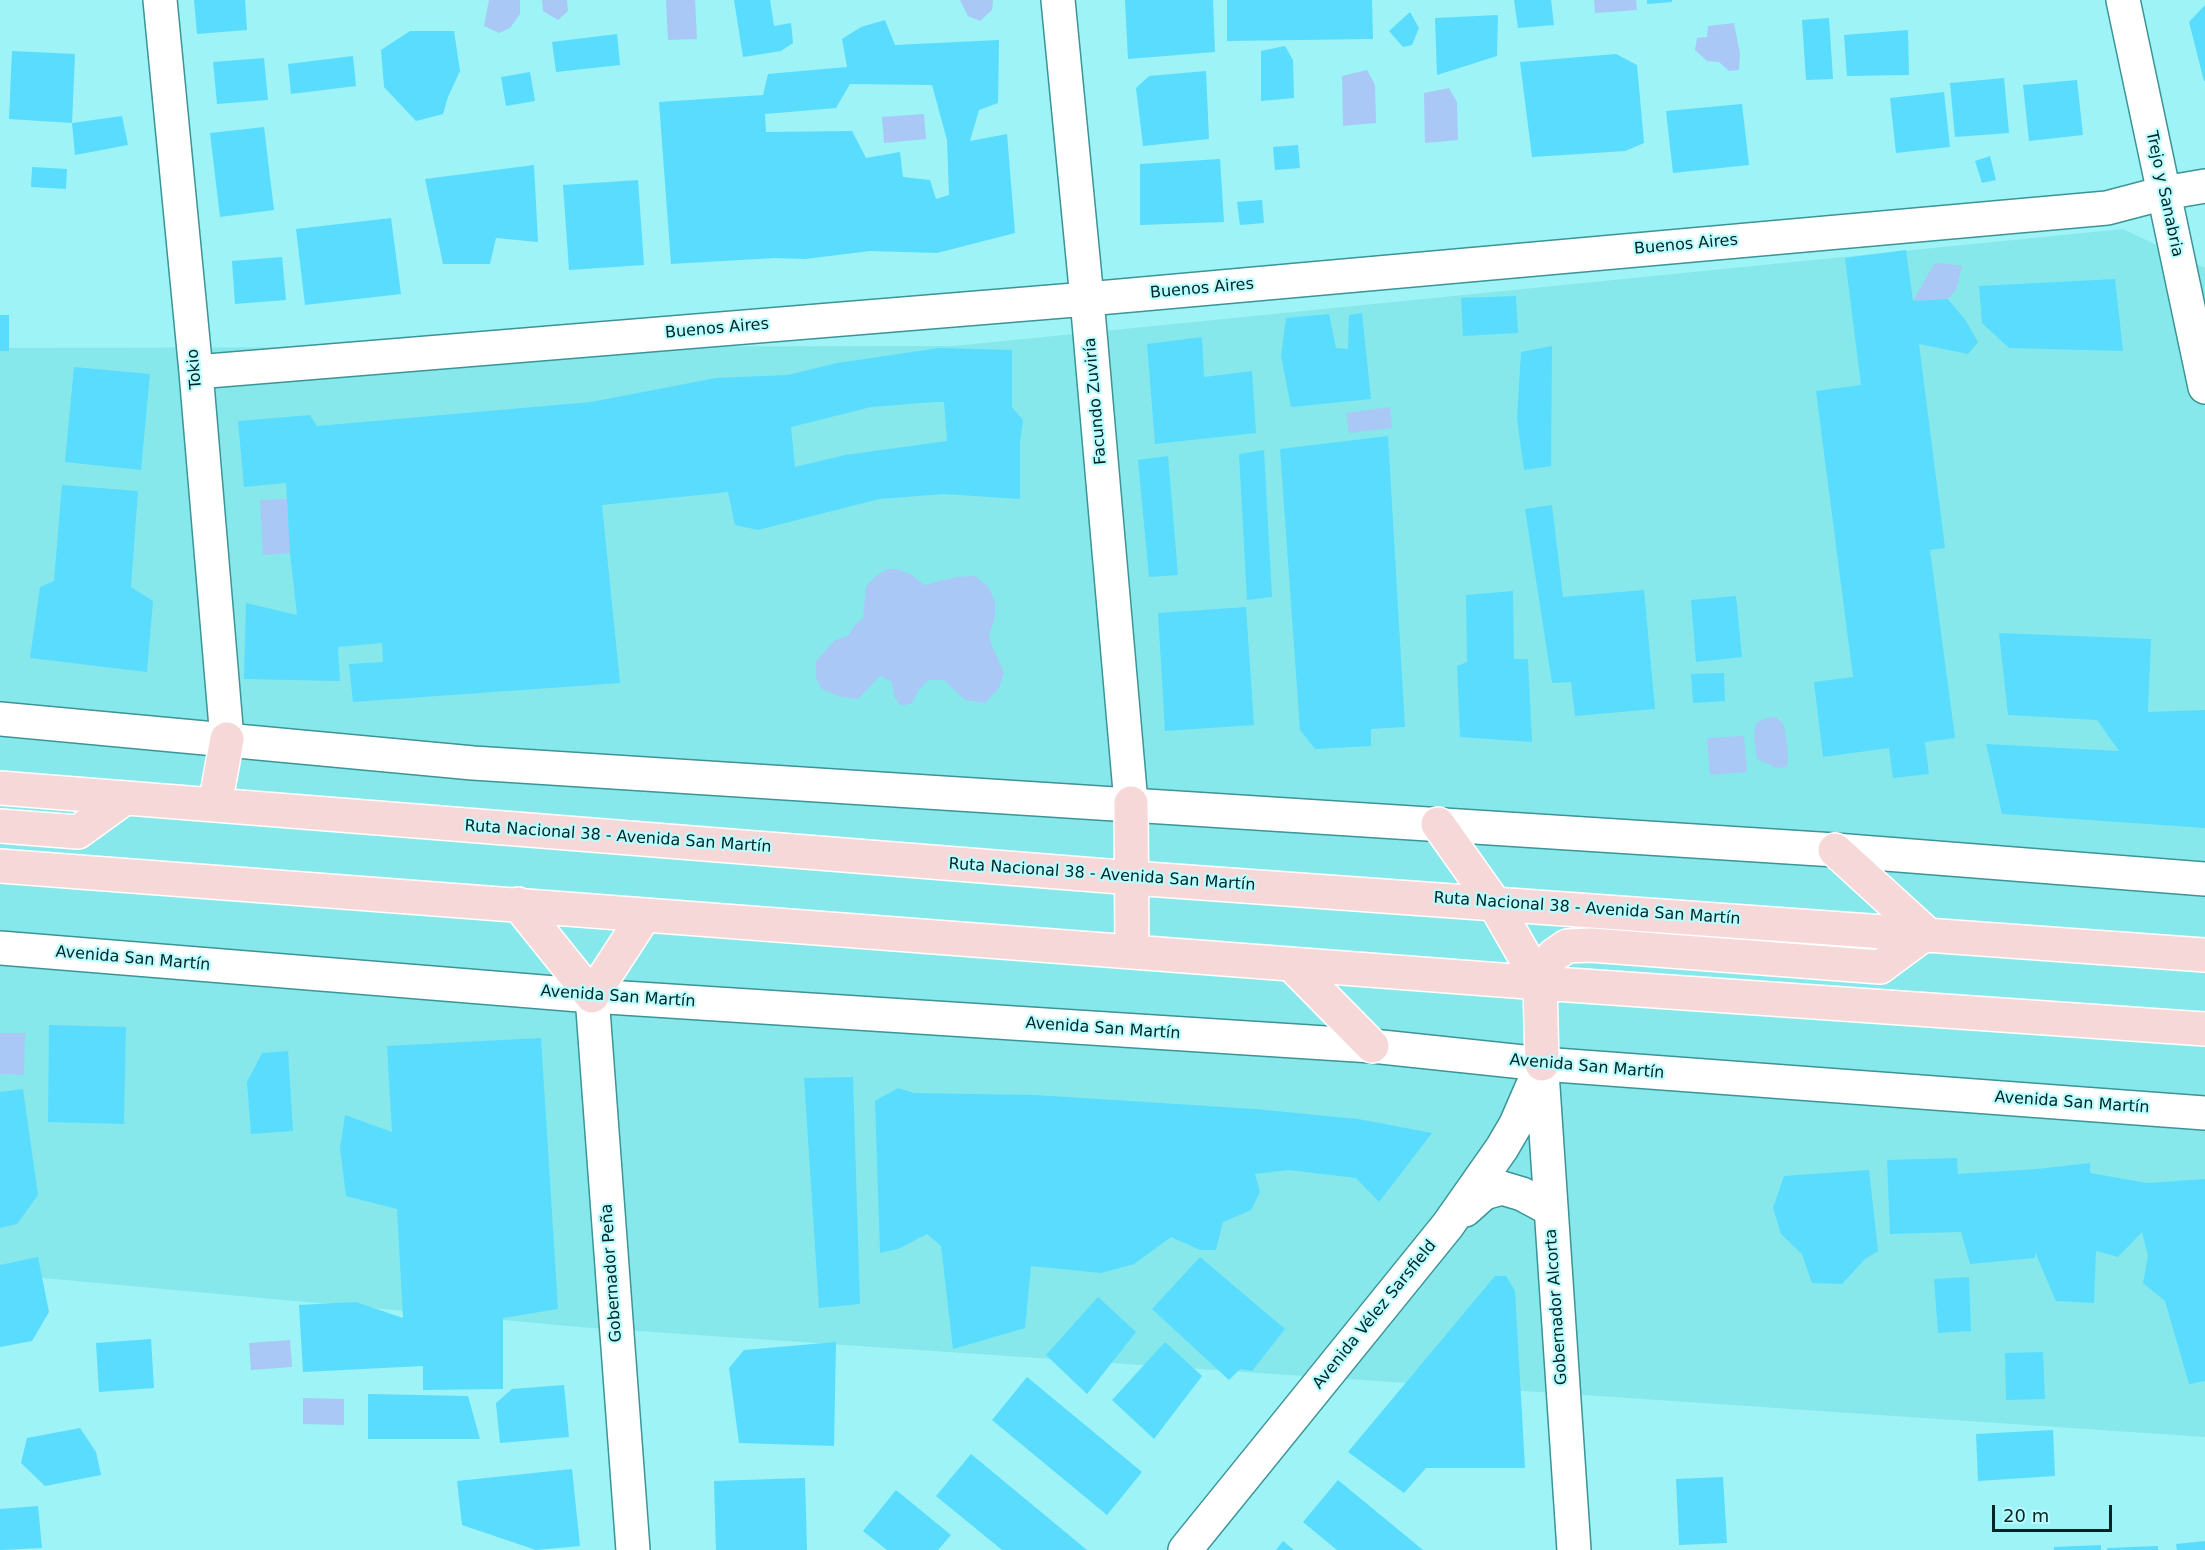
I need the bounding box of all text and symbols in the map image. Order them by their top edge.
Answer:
street label: Trejo y Sanabria [2141,129,2187,259]
street label: Buenos Aires [1633,231,1739,259]
street label: Buenos Aires [1149,275,1255,303]
street label: Buenos Aires [664,315,770,343]
street label: Facundo Zuviría [1081,337,1111,465]
street label: Tokio [184,348,206,390]
street label: Ruta Nacional 38 - Avenida San Martín [464,817,772,857]
street label: Ruta Nacional 38 - Avenida San Martín [948,855,1256,895]
street label: Ruta Nacional 38 - Avenida San Martín [1433,889,1741,929]
street label: Avenida San Martín [55,943,211,975]
street label: Avenida San Martín [540,982,696,1012]
street label: Avenida San Martín [1025,1014,1181,1044]
street label: Avenida San Martín [1509,1051,1665,1083]
street label: Avenida San Martín [1994,1088,2150,1118]
street label: Gobernador Peña [598,1203,626,1343]
street label: Gobernador Alcorta [1542,1228,1572,1386]
street label: Avenida Vélez Sarsfield [1309,1237,1441,1393]
scale bar [1995,1493,2115,1531]
text: 20 m [2003,1505,2049,1526]

